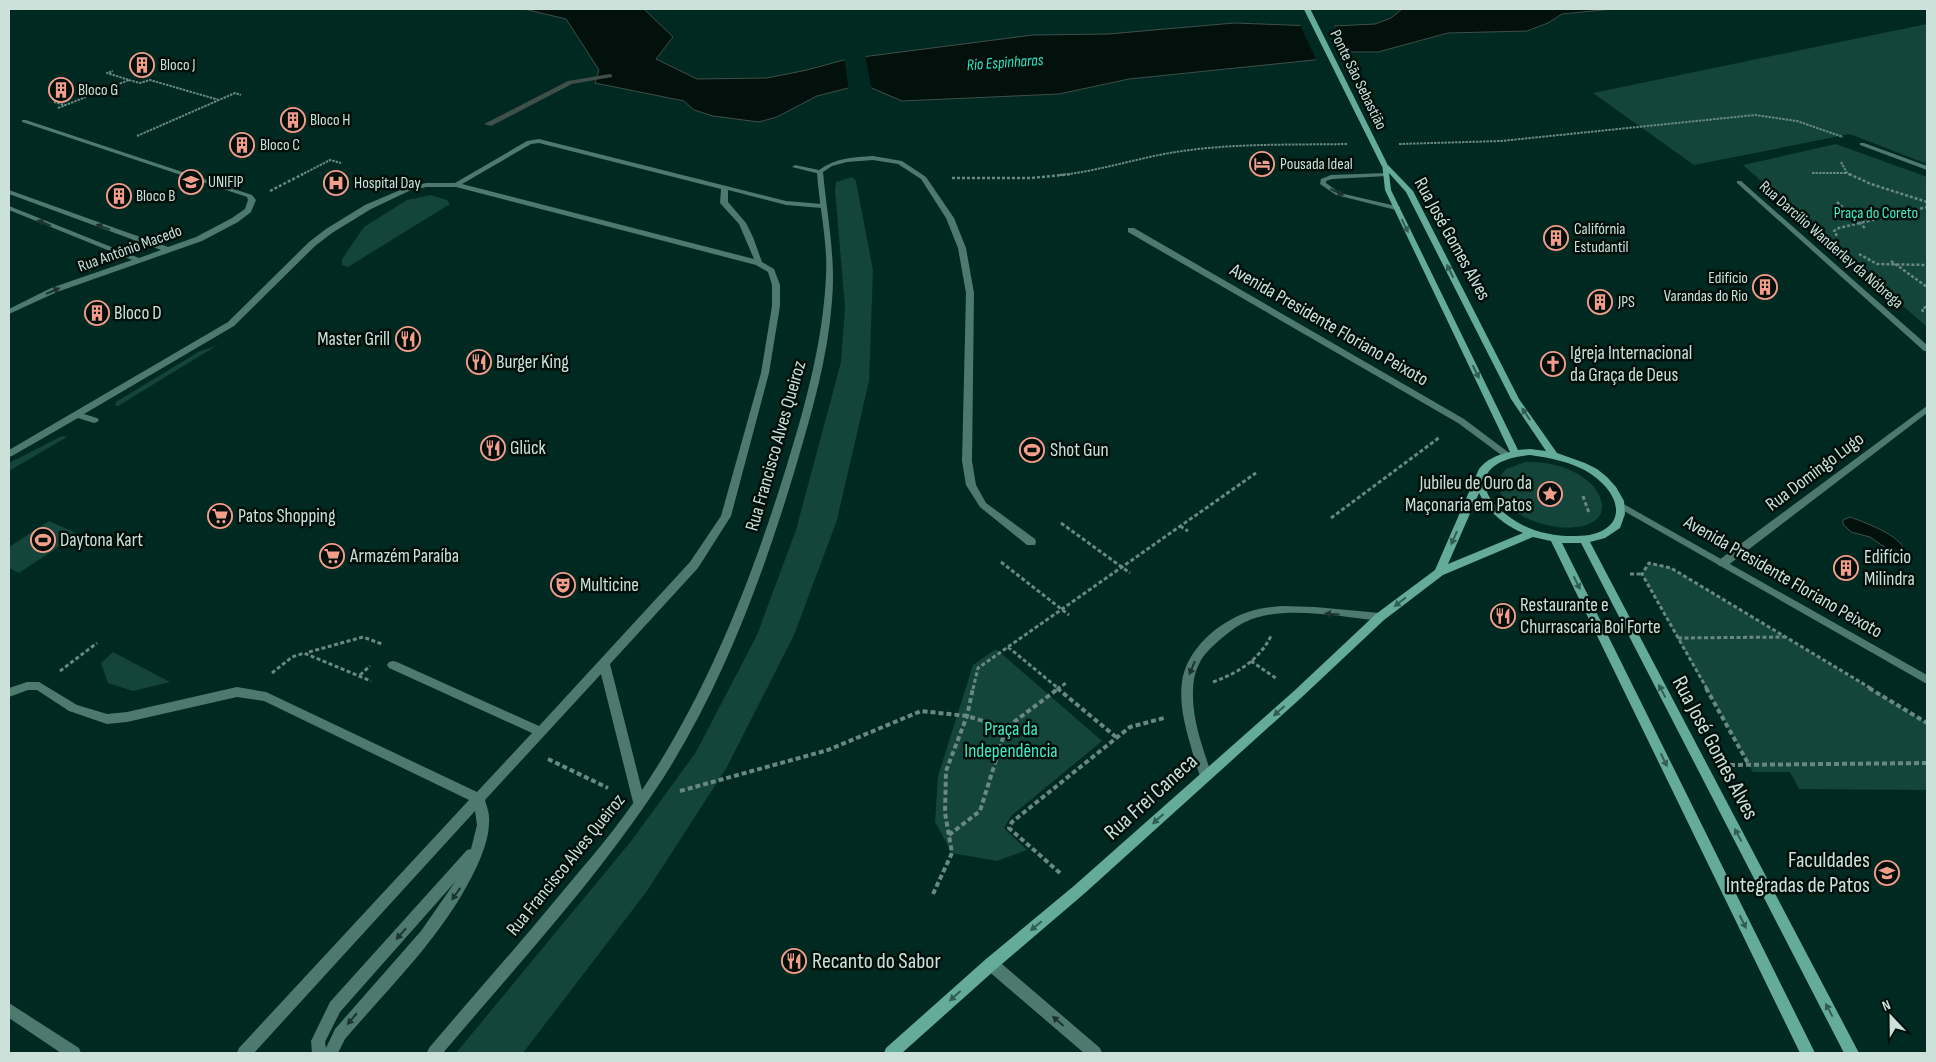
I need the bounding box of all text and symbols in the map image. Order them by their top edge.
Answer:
street label: Ponte São Sebastião [1326,27,1390,133]
water label: Rio Espinharas [966,51,1044,75]
building icon: Bloco J [129,52,155,78]
place label: Bloco J [160,56,196,75]
building icon: Bloco G [48,77,74,103]
place label: Bloco G [78,81,118,100]
building icon: Bloco H [280,107,306,133]
place label: Bloco H [310,111,350,130]
building icon: Bloco C [229,132,255,158]
place label: Bloco C [260,136,300,155]
hotel icon: Pousada Ideal [1249,151,1275,177]
place label: Pousada Ideal [1280,155,1353,174]
school or university icon: UNIFIP [178,169,204,195]
hospital icon: Hospital Day [323,170,349,196]
place label: UNIFIP [208,173,244,192]
place label: Hospital Day [354,174,421,193]
street label: Rua José Gomes Alves [1409,174,1495,305]
street label: Rua Darcílio Wanderley da Nóbrega [1755,177,1907,313]
building icon: Bloco B [106,183,132,209]
place label: Bloco B [136,187,175,206]
one-way arrow [1330,188,1344,196]
park label: Praça do Coreto [1834,204,1918,223]
one-way arrow [37,218,51,226]
one-way arrow [1401,219,1409,233]
place label: Califórnia Estudantil [1574,220,1629,257]
street label: Rua Antônio Macedo [76,221,184,277]
one-way arrow [95,223,110,231]
building icon: Califórnia Estudantil [1543,225,1569,251]
street label: Avenida Presidente Floriano Peixoto [1225,258,1432,391]
one-way arrow [1446,264,1454,278]
place label: Edifício Varandas do Rio [1664,269,1748,306]
building icon: Edifício Varandas do Rio [1752,274,1778,300]
one-way arrow [46,287,60,295]
building icon: JPS [1587,289,1613,315]
place label: JPS [1617,293,1635,312]
building icon: Bloco D [84,300,110,326]
place label: Bloco D [114,302,162,325]
restaurant icon: Master Grill [395,326,421,352]
place label: Master Grill [317,328,390,351]
place label: Igreja Internacional da Graça de Deus [1570,342,1692,387]
restaurant icon: Burger King [466,349,492,375]
place label: Burger King [496,351,569,374]
church icon: Igreja Internacional da Graça de Deus [1540,351,1566,377]
street label: Rua Francisco Alves Queiroz [741,358,811,534]
one-way arrow [1472,365,1480,379]
one-way arrow [1521,408,1531,421]
street label: Rua Domingo Lugo [1761,428,1869,516]
restaurant icon: Glück [480,435,506,461]
place label: Glück [510,437,547,460]
sports icon: Shot Gun [1019,437,1045,463]
place label: Shot Gun [1050,439,1109,462]
place label: Jubileu de Ouro da Maçonaria em Patos [1405,472,1532,517]
place icon: Jubileu de Ouro da Maçonaria em Patos [1537,481,1563,507]
supermarket icon: Patos Shopping [207,503,233,529]
place label: Patos Shopping [238,505,336,528]
street label: Avenida Presidente Floriano Peixoto [1679,510,1886,643]
sports icon: Daytona Kart [30,527,56,553]
place label: Daytona Kart [60,529,143,552]
one-way arrow [1449,531,1457,545]
supermarket icon: Armazém Paraíba [319,543,345,569]
place label: Armazém Paraíba [349,545,459,568]
place label: Edifício Milindra [1864,546,1915,591]
building icon: Edifício Milindra [1833,555,1859,581]
theatre icon: Multicine [550,572,576,598]
place label: Multicine [580,574,639,597]
one-way arrow [1573,576,1581,590]
place label: Restaurante e Churrascaria Boi Forte [1520,594,1661,639]
one-way arrow [1394,596,1407,607]
restaurant icon: Restaurante e Churrascaria Boi Forte [1490,603,1516,629]
one-way arrow [1323,609,1339,617]
one-way arrow [1188,661,1196,676]
street label: Rua José Gomes Alves [1666,672,1764,824]
one-way arrow [1658,684,1666,698]
one-way arrow [1273,705,1286,716]
park label: Praça da Independência [964,718,1058,763]
street label: Rua Frei Caneca [1099,748,1203,846]
one-way arrow [1660,753,1668,767]
street label: Rua Francisco Alves Queiroz [502,789,630,941]
one-way arrow [1153,813,1165,825]
one-way arrow [1734,828,1742,842]
place label: Faculdades Integradas de Patos [1726,847,1870,899]
school or university icon: Faculdades Integradas de Patos [1874,860,1900,886]
one-way arrow [451,887,461,901]
one-way arrow [1740,915,1748,929]
one-way arrow [1030,920,1042,931]
one-way arrow [395,928,407,940]
restaurant icon: Recanto do Sabor [781,948,807,974]
place label: Recanto do Sabor [812,948,941,975]
one-way arrow [949,990,961,1002]
north arrow [1866,992,1916,1042]
text: N [1880,996,1893,1015]
one-way arrow [1825,1003,1833,1017]
one-way arrow [347,1012,358,1025]
one-way arrow [1051,1016,1064,1027]

